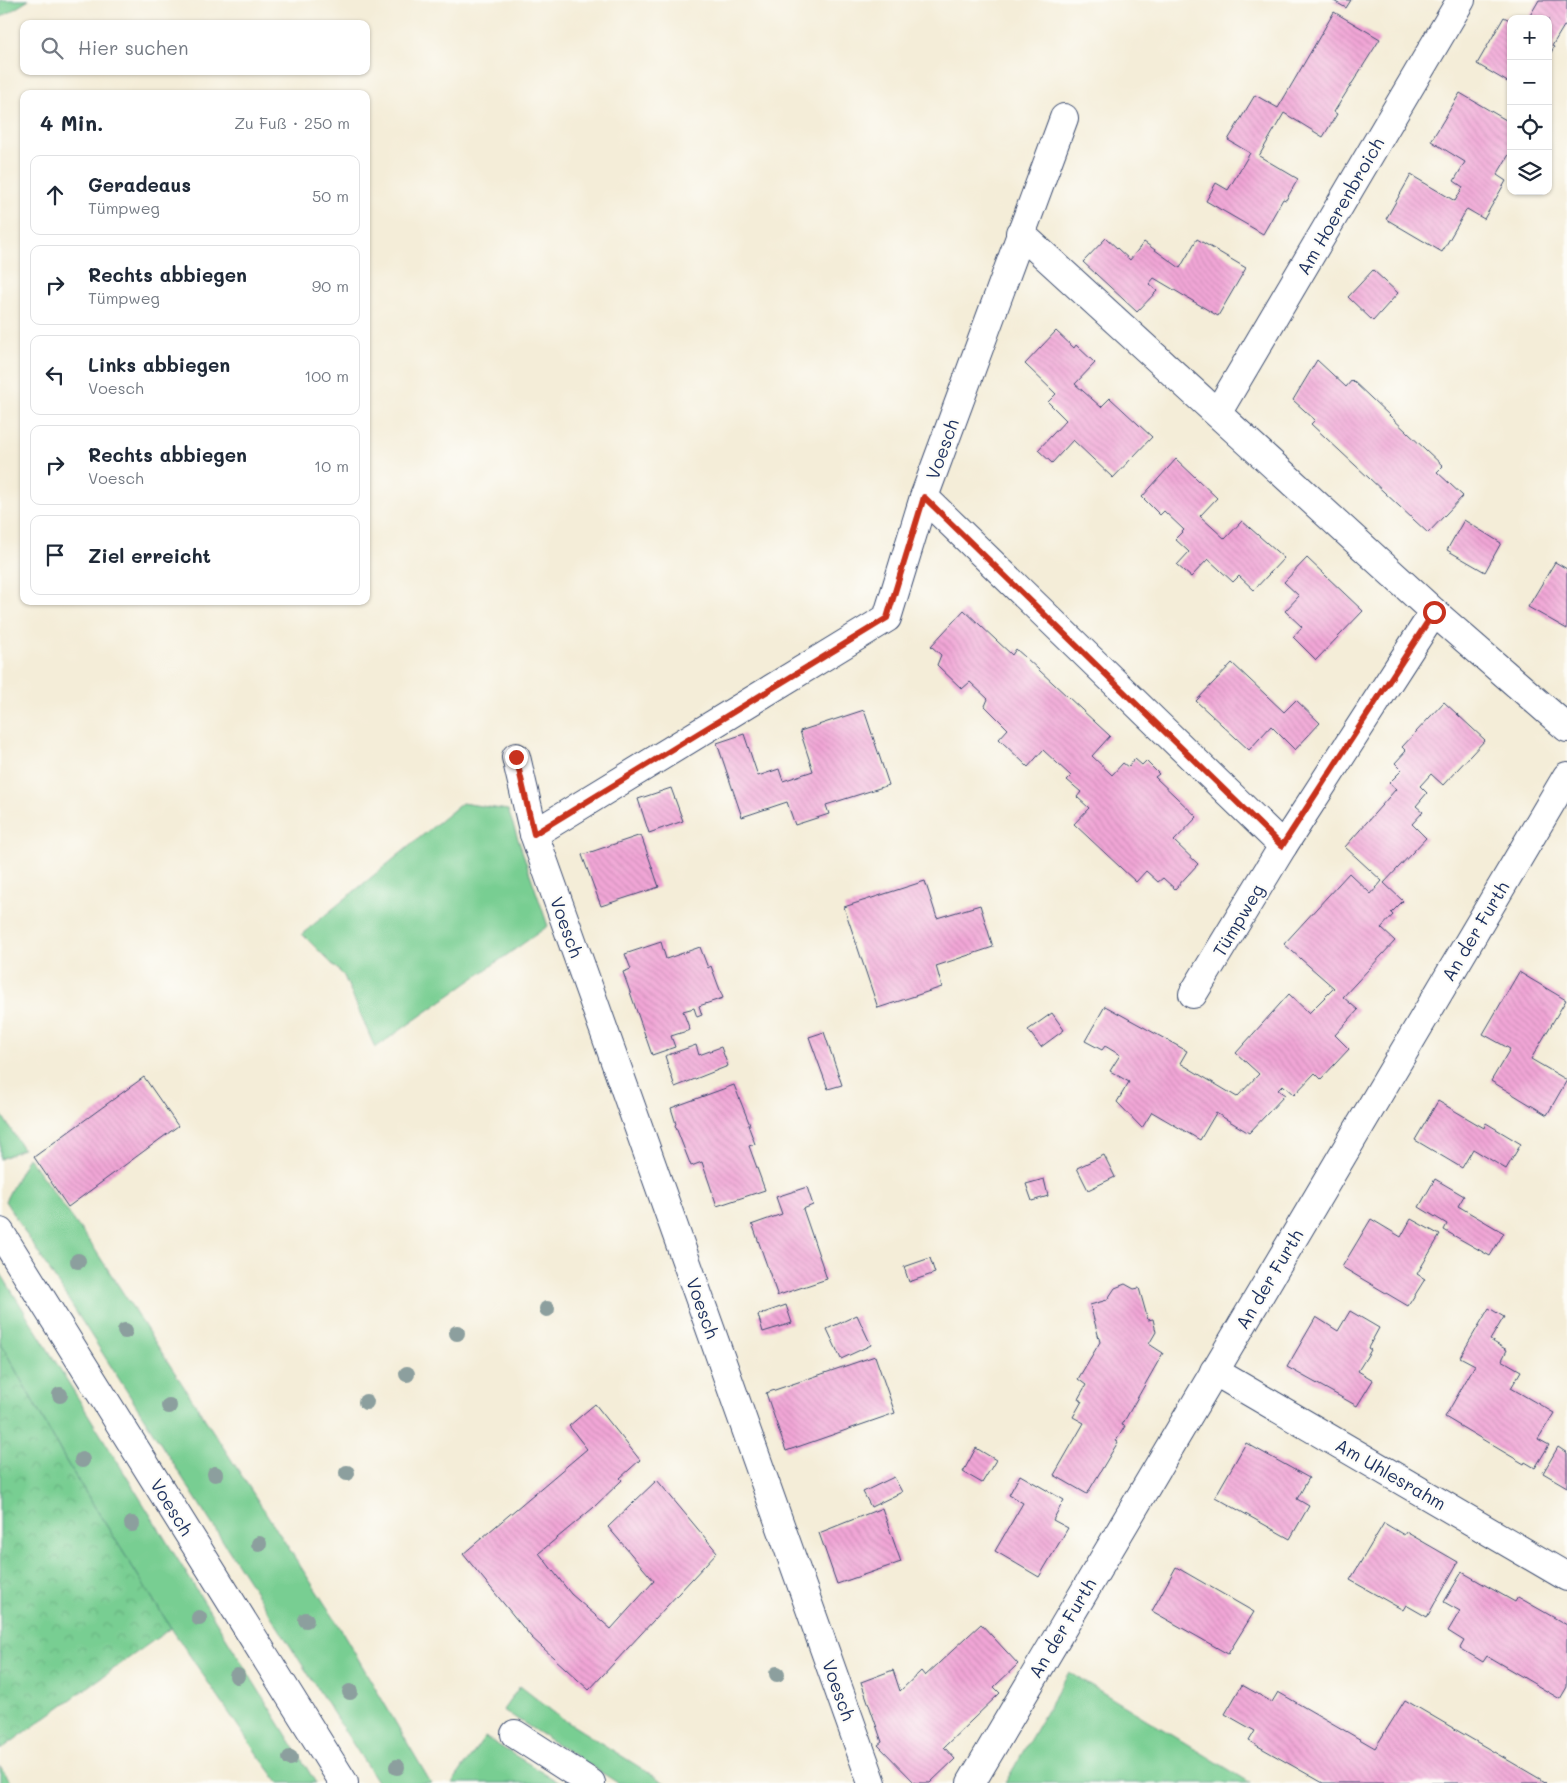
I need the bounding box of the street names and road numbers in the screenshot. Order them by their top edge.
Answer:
street label: Am Hoerenbroich [1291,133,1389,279]
street label: Voesch [920,415,964,483]
street label: An der Furth [1436,877,1514,985]
street label: Tümpweg [1207,879,1269,961]
street label: Voesch [545,893,589,961]
street label: An der Furth [1230,1225,1308,1333]
street label: Voesch [681,1274,725,1342]
street label: Am Uhlesrahm [1331,1433,1451,1515]
street label: Voesch [145,1474,199,1540]
street label: An der Furth [1023,1574,1101,1682]
street label: Voesch [817,1656,861,1724]

